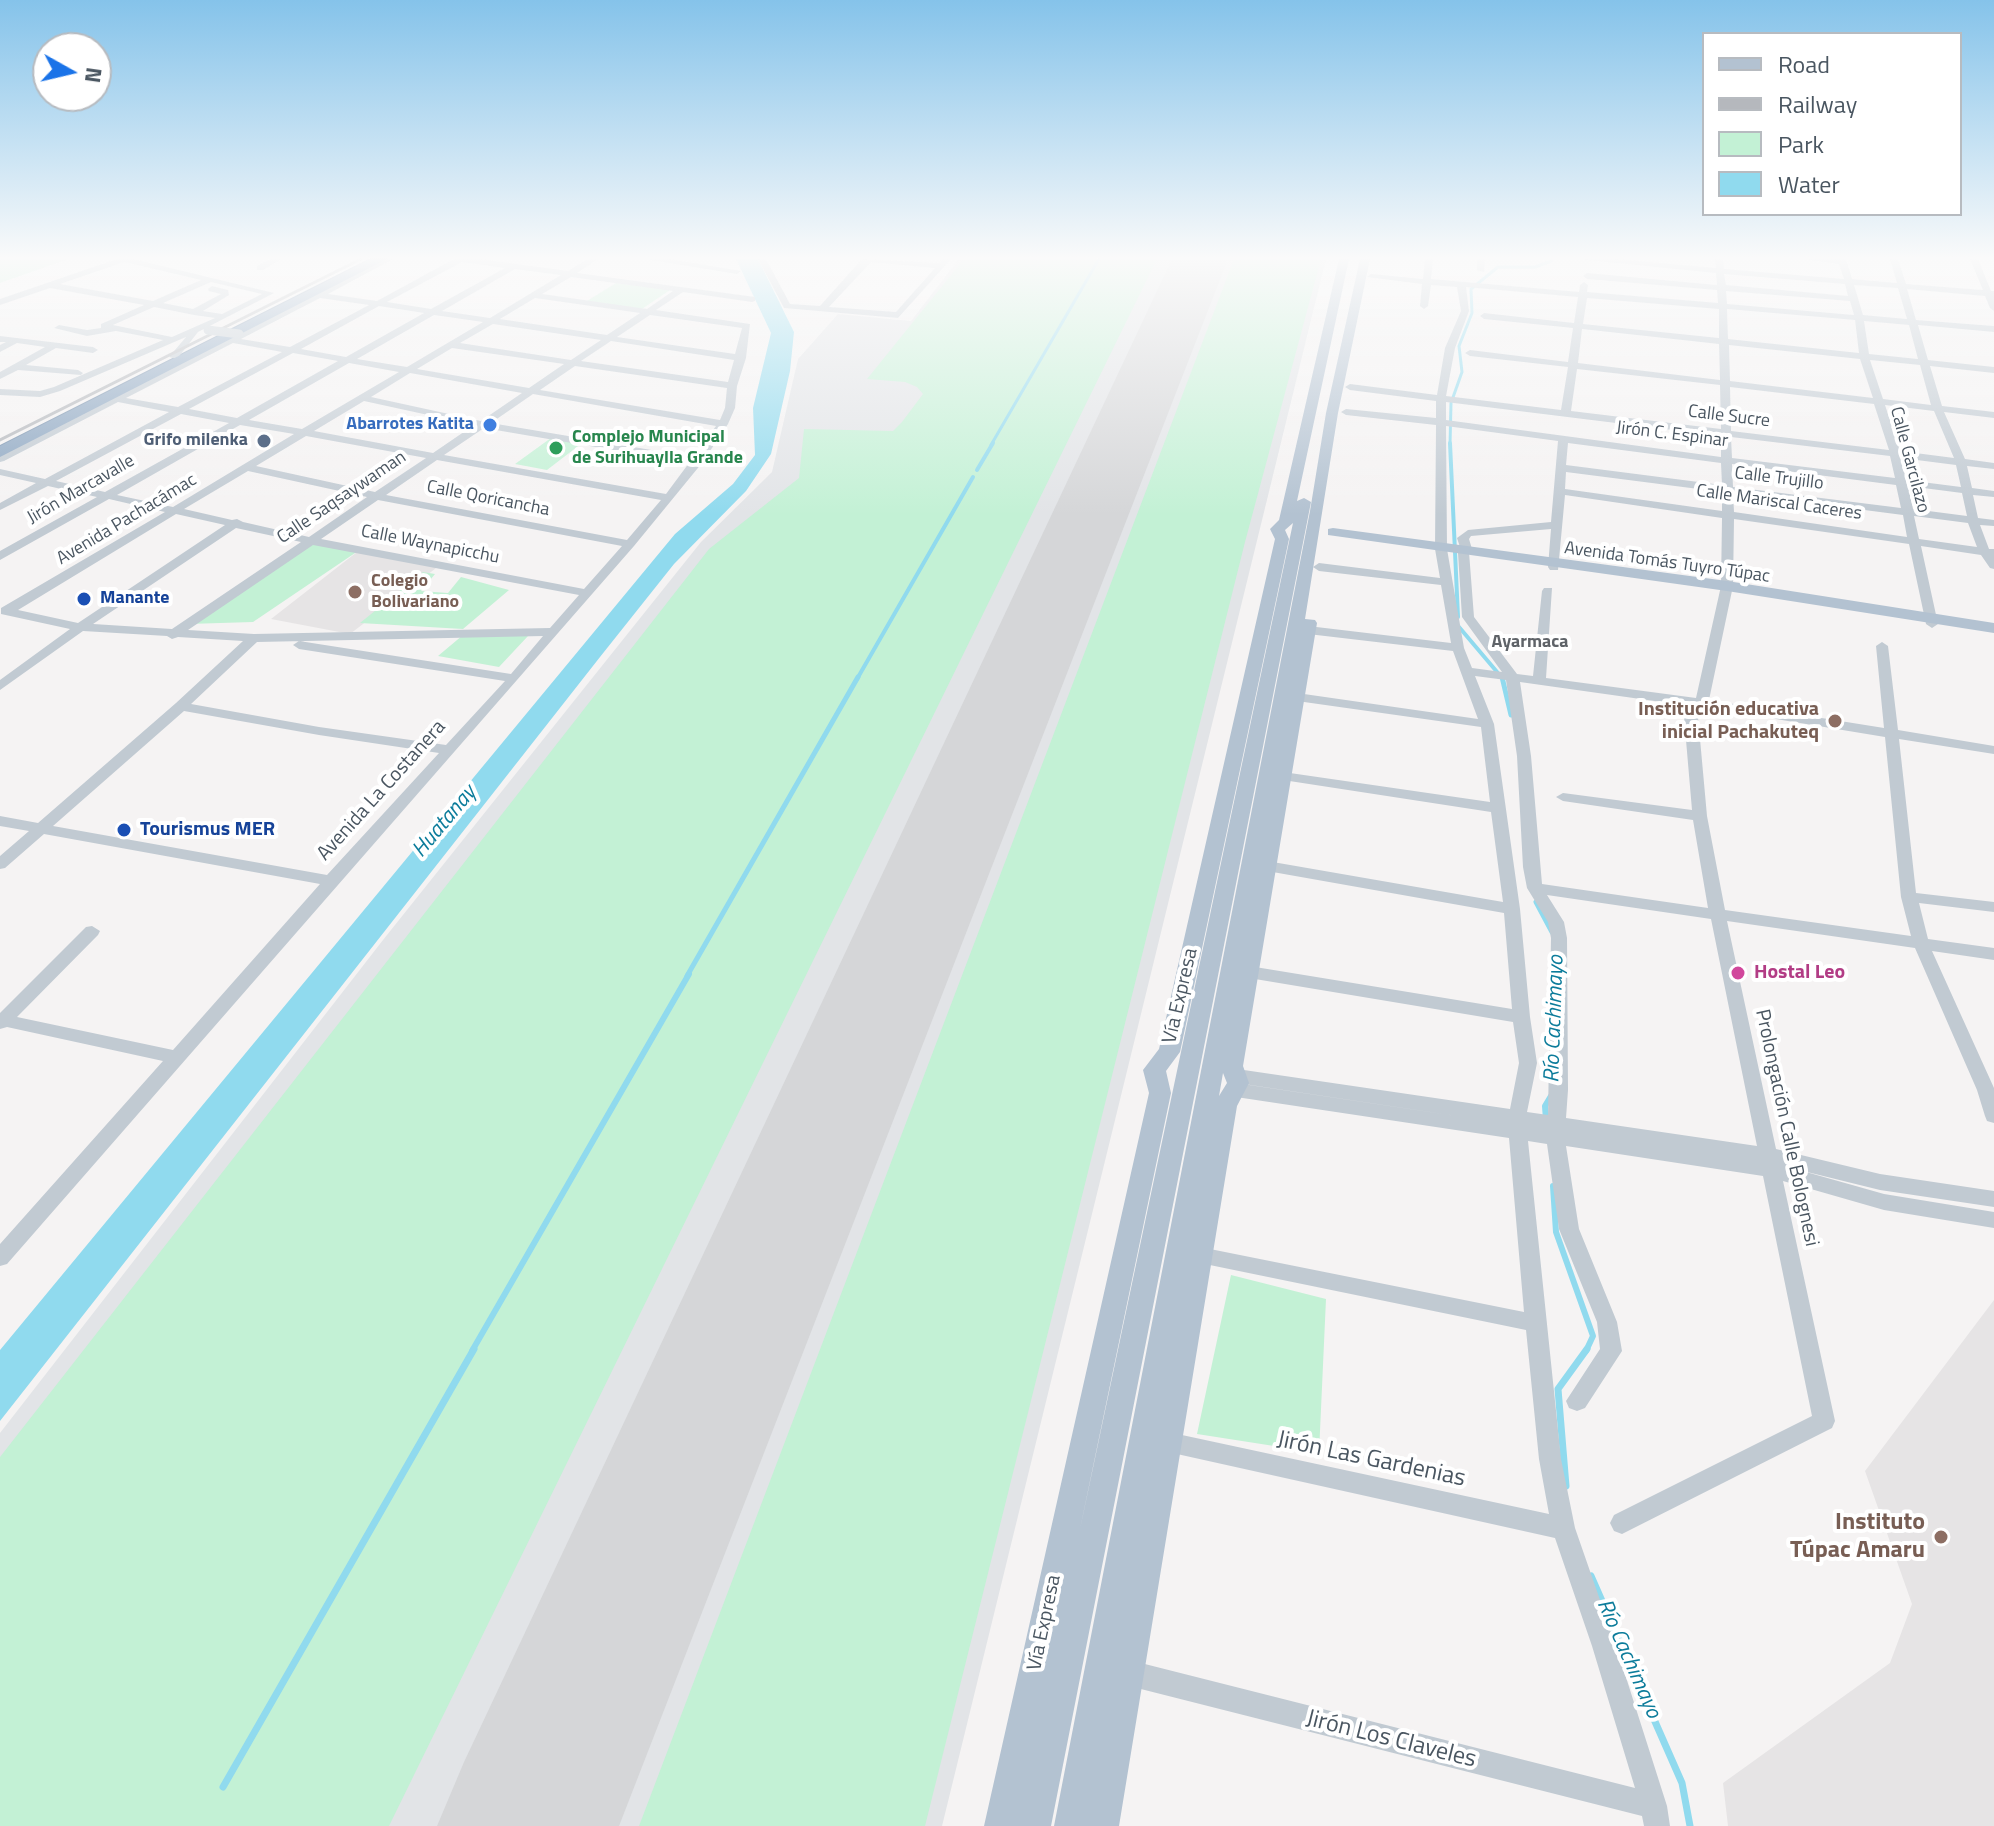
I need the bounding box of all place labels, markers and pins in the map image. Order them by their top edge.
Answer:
place label: Abarrotes Katita [346,414,474,436]
marker: Abarrotes Katita [481,416,499,434]
place label: Complejo Municipal de Surihuaylla Grande [572,427,743,470]
place label: Grifo milenka [144,430,248,452]
marker: Grifo milenka [255,432,273,450]
marker: Complejo Municipal de Surihuaylla Grande [547,439,565,457]
place label: Colegio Bolivariano [371,571,459,614]
marker: Colegio Bolivariano [346,583,364,601]
place label: Manante [100,588,169,610]
marker: Manante [75,590,93,608]
place label: Institución educativa inicial Pachakuteq [1638,698,1819,745]
marker: Institución educativa inicial Pachakuteq [1826,712,1844,730]
place label: Tourismus MER [140,818,275,842]
marker: Tourismus MER [115,821,133,839]
place label: Hostal Leo [1754,961,1845,985]
marker: Hostal Leo [1729,964,1747,982]
place label: Instituto Túpac Amaru [1790,1509,1925,1565]
marker: Instituto Túpac Amaru [1932,1528,1950,1546]

